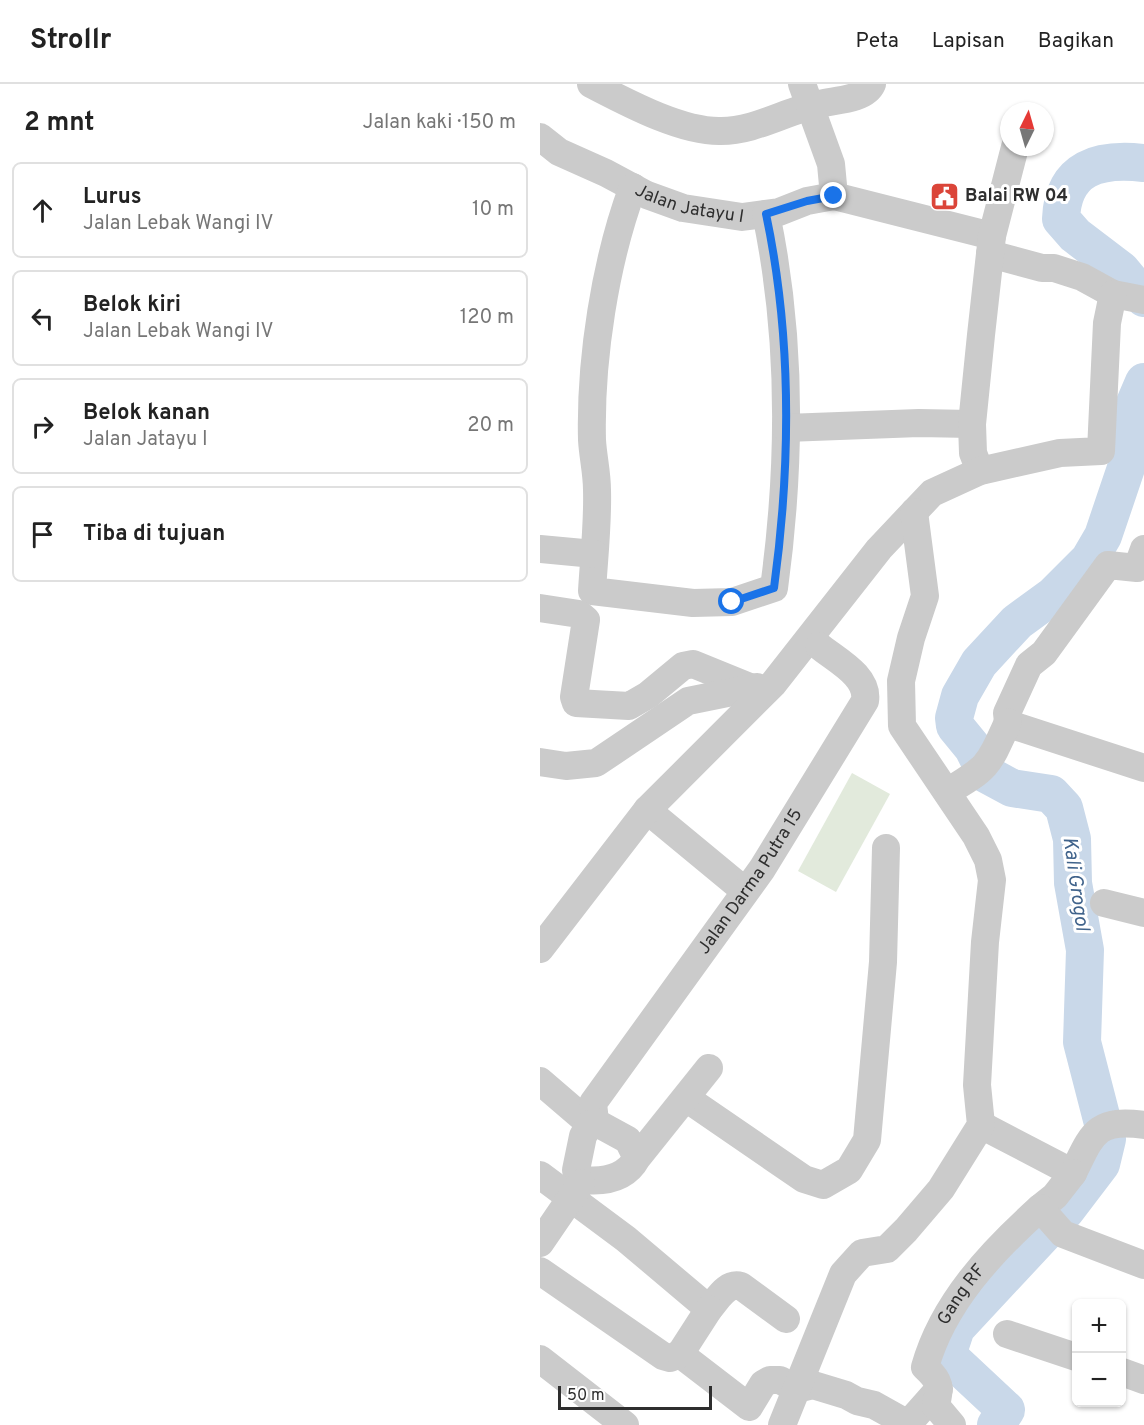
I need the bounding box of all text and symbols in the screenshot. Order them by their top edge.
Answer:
text: Strollr [30,23,112,59]
text: Peta [856,28,899,55]
text: Lapisan [932,28,1005,55]
text: Bagikan [1038,28,1114,55]
north arrow [1000,102,1054,156]
text: 2 mnt [24,107,95,140]
text: Jalan kaki · 150 m [363,110,516,136]
street label: Jalan Jatayu I [631,179,746,229]
public building icon: Balai RW 04 [928,180,960,212]
route end [820,182,846,208]
text: Lurus [83,184,142,211]
place label: Balai RW 04 [965,185,1068,208]
icon: ahead [26,194,59,227]
text: 10 m [472,197,514,223]
text: Jalan Lebak Wangi IV [83,211,274,237]
text: Belok kiri [83,292,181,319]
icon: left [26,302,59,335]
text: 120 m [460,305,514,331]
text: Jalan Lebak Wangi IV [83,319,274,345]
text: Belok kanan [83,400,210,427]
icon: right [26,410,59,443]
text: 20 m [467,413,514,439]
text: Jalan Jatayu I [83,427,208,453]
icon: arrive [26,518,59,551]
text: Tiba di tujuan [83,521,225,548]
route start [718,588,744,614]
street label: Jalan Darma Putra 15 [693,804,808,959]
water label: Kali Grogol [1056,835,1095,934]
street label: Gang RF [932,1260,990,1329]
map controls [1072,1299,1126,1407]
button: + [1072,1299,1126,1353]
button: − [1072,1353,1126,1407]
scale bar [558,1383,712,1410]
text: 50 m [567,1386,605,1406]

